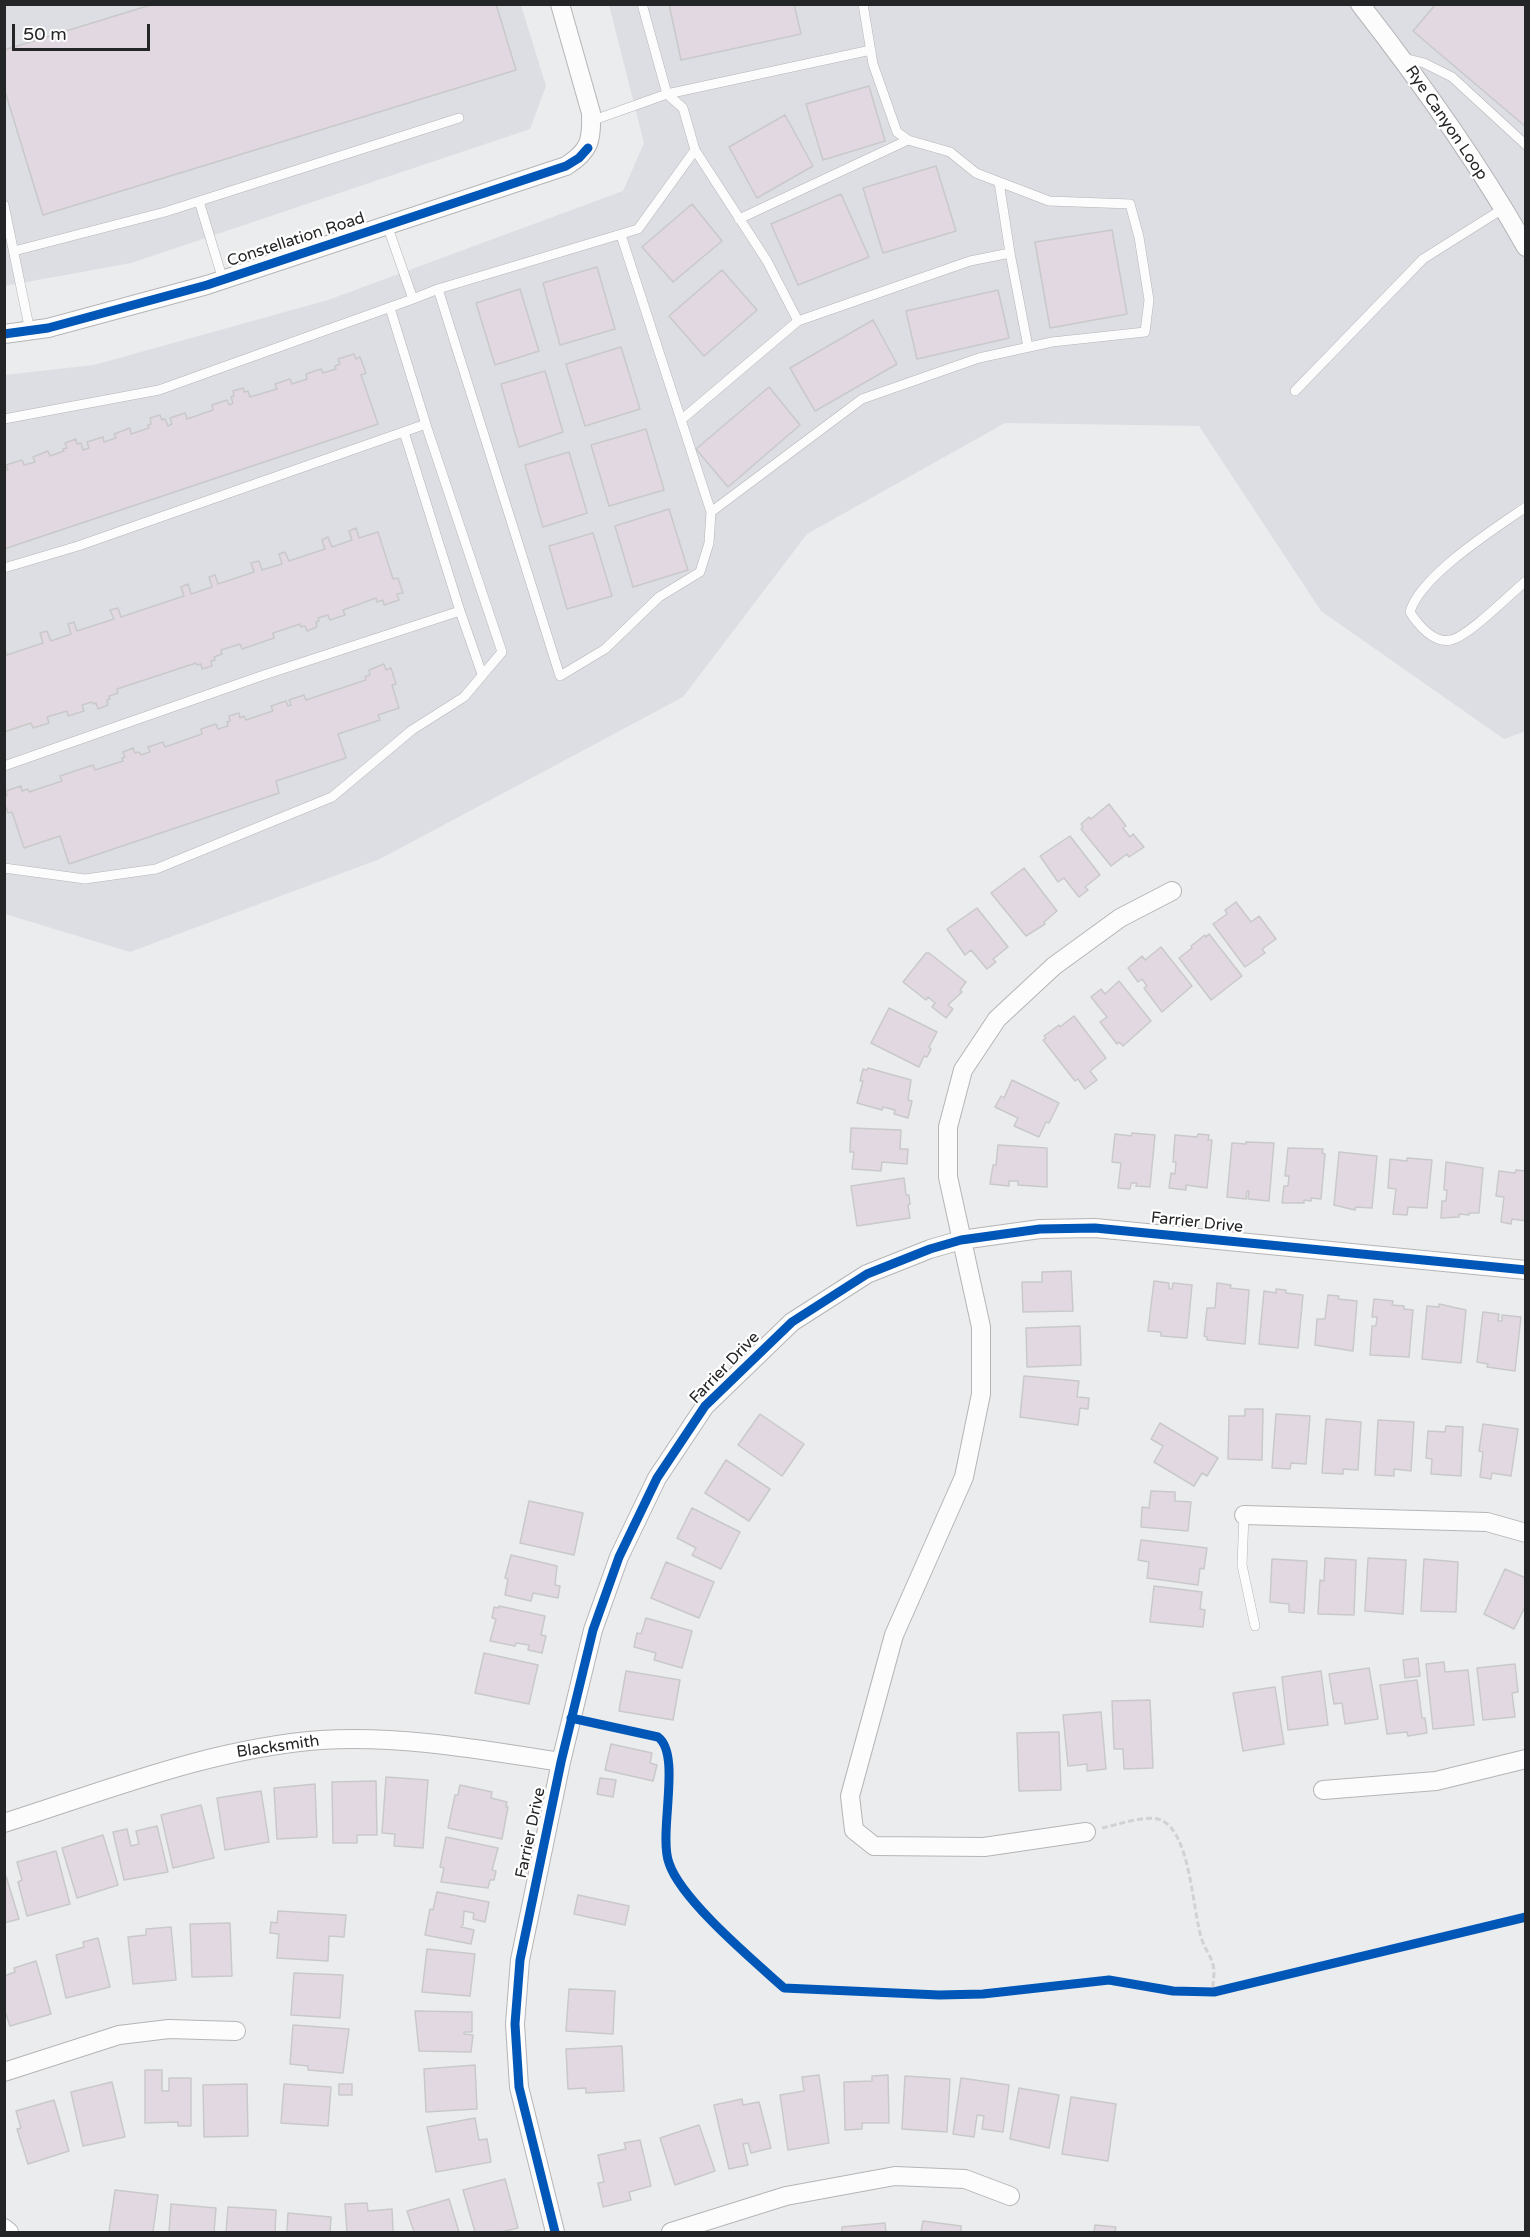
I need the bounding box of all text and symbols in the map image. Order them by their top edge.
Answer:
scale bar [15,12,153,50]
text: 50 m [23,23,67,45]
street label: Rye Canyon Loop [1401,62,1491,184]
street label: Constellation Road [225,209,367,271]
street label: Farrier Drive [1150,1209,1244,1237]
street label: Farrier Drive [686,1328,764,1408]
street label: Blacksmith [235,1732,321,1762]
street label: Farrier Drive [512,1786,550,1880]

